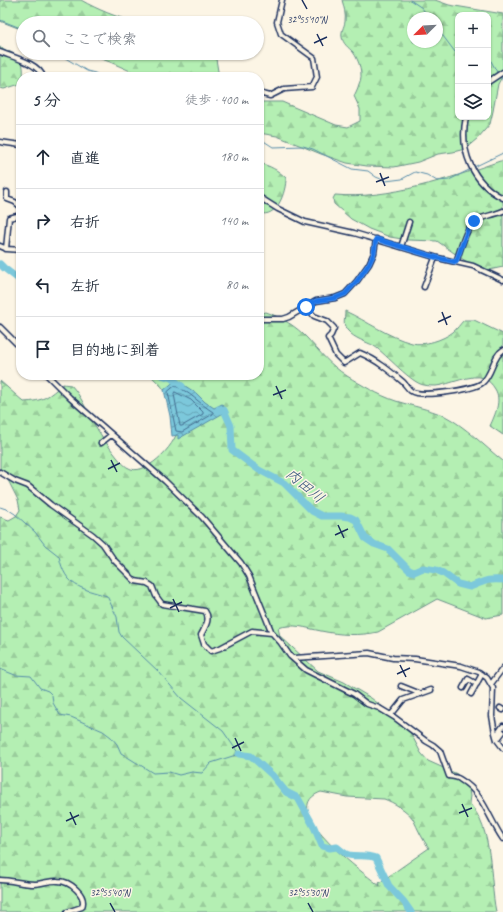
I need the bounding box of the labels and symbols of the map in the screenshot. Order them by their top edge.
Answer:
north arrow [407,12,443,48]
text: 32°55'10"N [287,13,329,26]
route end [465,212,483,230]
route start [297,298,315,316]
water label: 内田川 [282,464,328,508]
text: 32°55'40"N [90,886,132,899]
text: 32°55'30"N [288,886,330,899]

